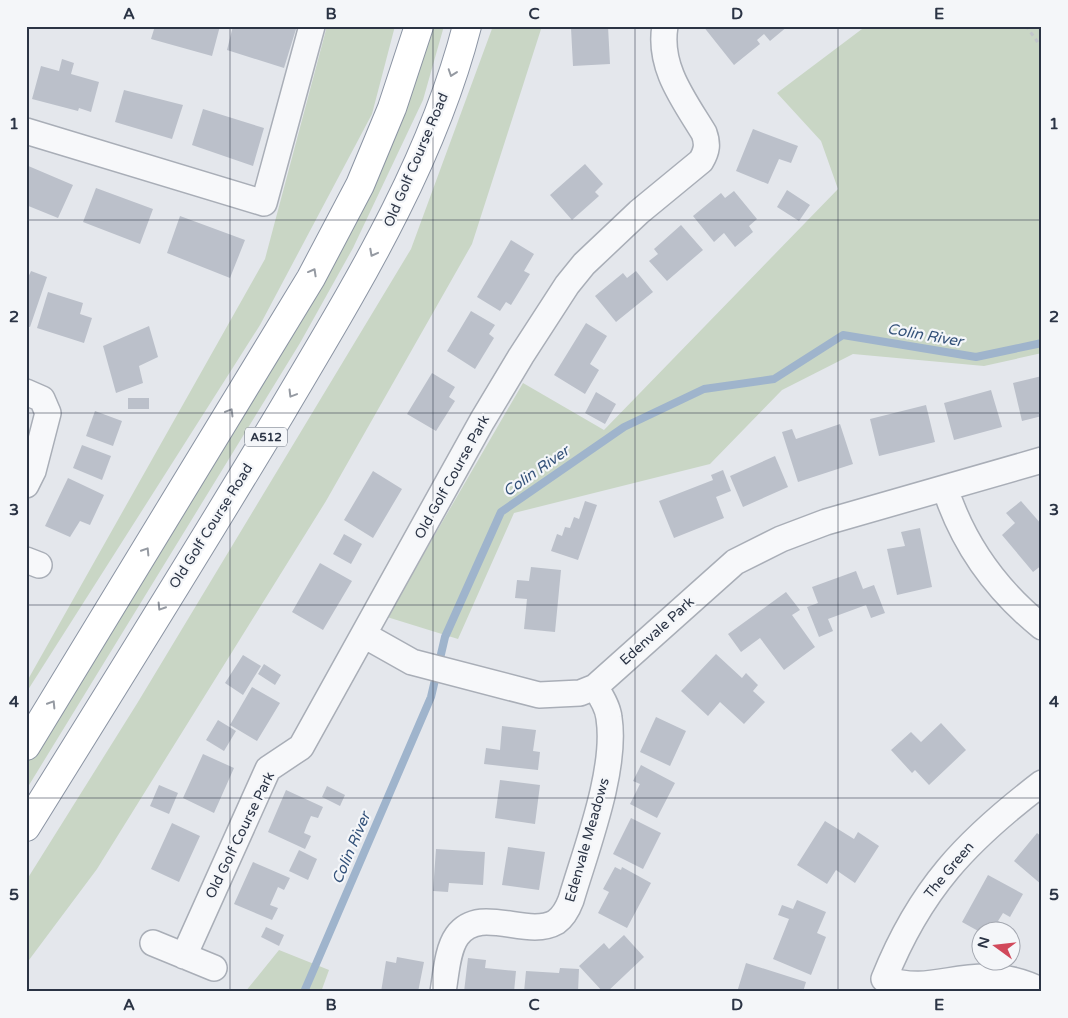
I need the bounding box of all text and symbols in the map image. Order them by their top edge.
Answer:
text: A [123,4,135,24]
text: B [325,4,337,24]
text: C [528,4,540,24]
text: D [731,4,743,24]
text: E [934,4,944,24]
one-way arrow [448,68,458,76]
street label: Old Golf Course Road [380,90,452,230]
text: 1 [9,114,19,134]
text: 1 [1049,114,1059,134]
one-way arrow [369,248,379,257]
one-way arrow [307,269,317,278]
text: 2 [9,307,19,327]
text: 2 [1049,307,1059,327]
water label: Colin River [886,320,966,351]
one-way arrow [288,388,298,397]
one-way arrow [224,409,234,418]
street label: Old Golf Course Park [411,412,493,542]
road number: A512 [245,428,287,447]
water label: Colin River [500,440,574,500]
street label: Old Golf Course Road [166,460,256,592]
text: 3 [9,500,19,520]
text: 3 [1049,500,1059,520]
one-way arrow [139,547,149,556]
street label: Edenvale Park [616,593,698,669]
one-way arrow [158,602,168,611]
text: 4 [9,692,19,712]
text: 4 [1049,692,1059,712]
one-way arrow [45,701,55,710]
street label: Old Golf Course Park [202,769,278,901]
street label: Edenvale Meadows [561,776,613,904]
water label: Colin River [328,807,375,887]
street label: The Green [920,838,978,902]
text: 5 [9,885,19,905]
text: 5 [1049,885,1059,905]
north arrow [970,920,1020,970]
text: N [974,935,994,950]
text: A [123,995,135,1015]
text: B [325,995,337,1015]
text: C [528,995,540,1015]
text: D [731,995,743,1015]
text: E [934,995,944,1015]

